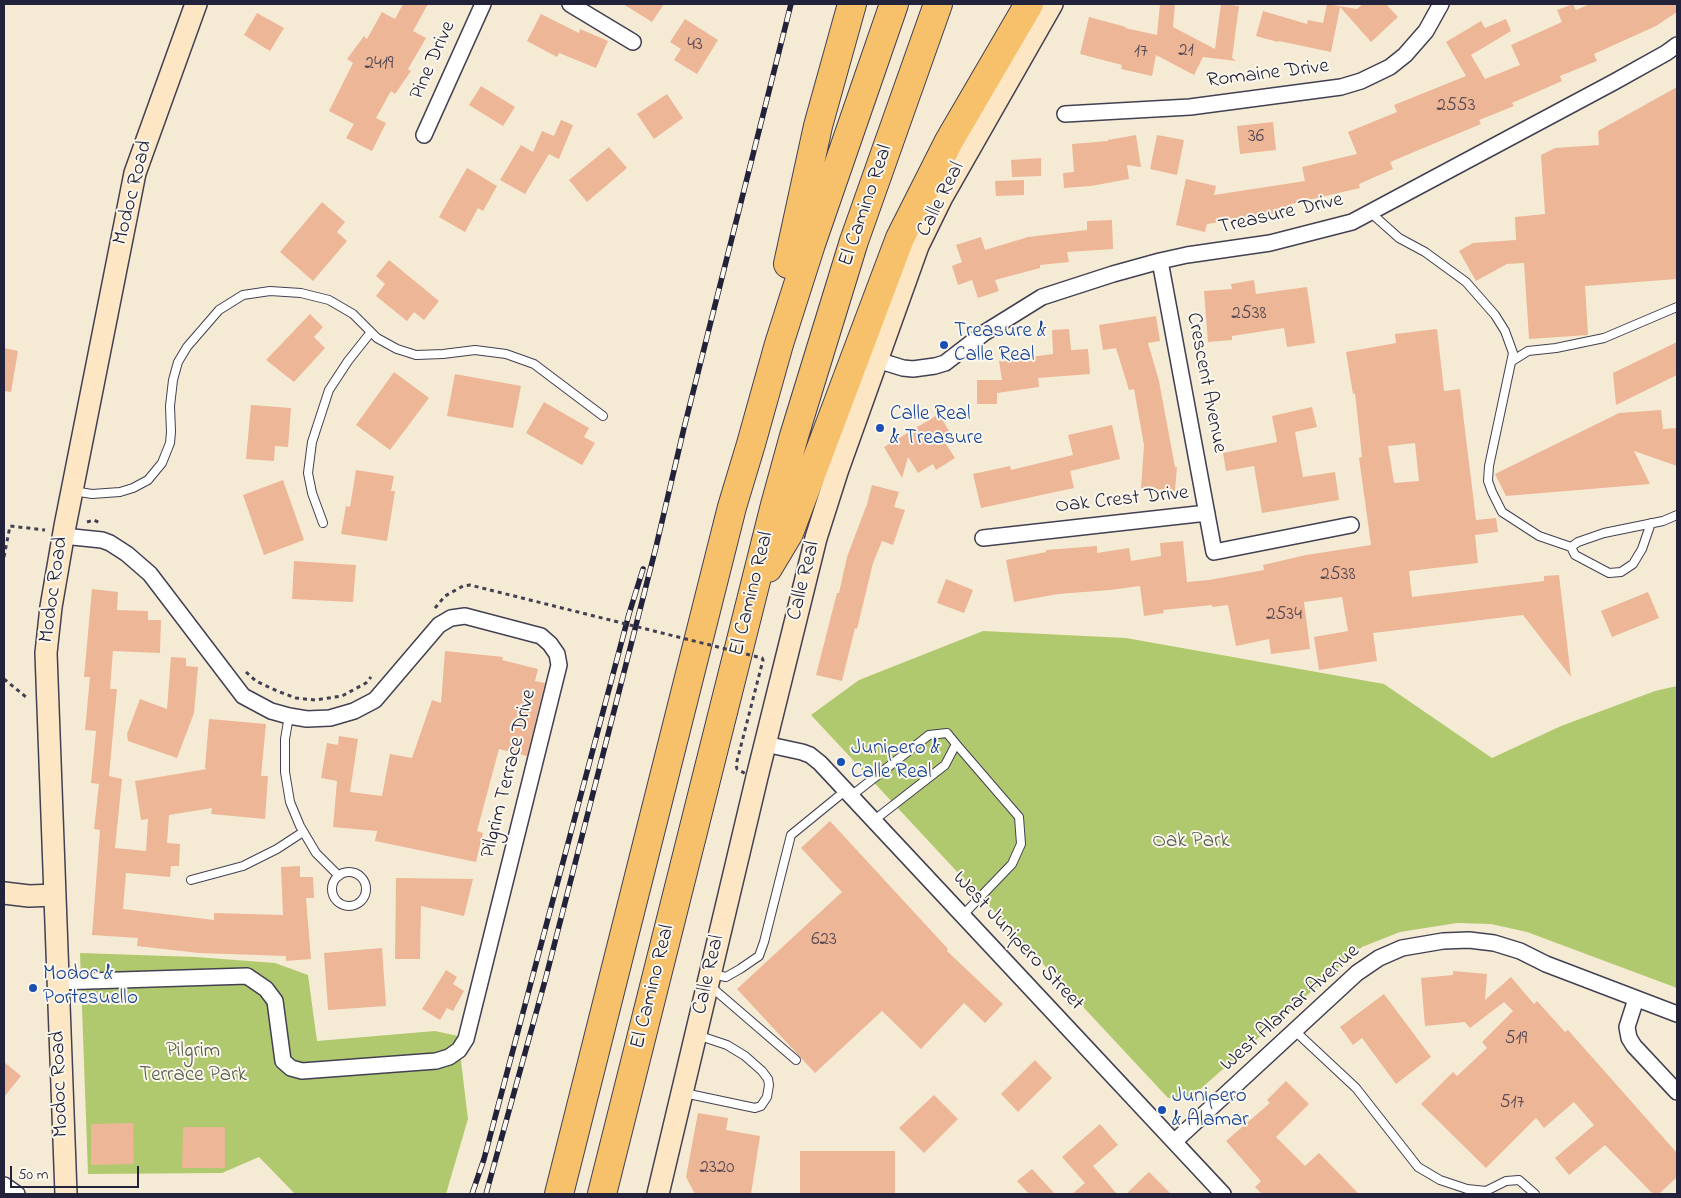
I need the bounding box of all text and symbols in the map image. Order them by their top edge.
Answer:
street label: Pine Drive [406,18,462,104]
house number: 43 [687,35,703,57]
house number: 21 [1178,41,1194,63]
house number: 17 [1134,42,1148,64]
house number: 2419 [364,54,394,76]
street label: Romaine Drive [1206,55,1330,95]
house number: 2553 [1436,96,1476,118]
house number: 36 [1248,127,1264,149]
street label: Modoc Road [109,138,159,248]
street label: El Camino Real [834,142,900,270]
street label: Calle Real [913,158,971,242]
street label: Treasure Drive [1216,188,1346,242]
house number: 2538 [1231,304,1267,326]
street label: Crescent Avenue [1179,311,1231,455]
place label: Treasure & Calle Real [954,320,1047,370]
marker: Treasure & Calle Real [938,339,950,351]
place label: Calle Real & Treasure [890,403,983,453]
marker: Calle Real & Treasure [874,422,886,434]
street label: Oak Crest Drive [1054,481,1190,521]
street label: El Camino Real [725,529,781,659]
street label: Modoc Road [35,535,75,645]
street label: Calle Real [783,539,827,623]
house number: 2538 [1320,565,1356,587]
house number: 2534 [1266,605,1302,627]
street label: Pilgrim Terrace Drive [477,687,543,861]
place label: Junipero & Calle Real [851,737,940,787]
marker: Junipero & Calle Real [835,756,847,768]
park label: Oak Park [1152,830,1230,856]
street label: West Junipero Street [946,867,1088,1017]
street label: El Camino Real [626,922,682,1052]
house number: 623 [811,930,837,952]
street label: Calle Real [689,933,731,1017]
street label: West Alamar Avenue [1216,940,1366,1078]
place label: Modoc & Portesuello [43,963,138,1013]
marker: Modoc & Portesuello [27,982,39,994]
house number: 519 [1505,1029,1527,1051]
street label: Modoc Road [47,1030,75,1138]
park label: Pilgrim Terrace Park [139,1040,247,1090]
place label: Junipero & Alamar [1172,1085,1249,1135]
house number: 517 [1500,1093,1524,1115]
marker: Junipero & Alamar [1156,1104,1168,1116]
scale bar [12,1156,141,1188]
house number: 2320 [700,1158,734,1180]
text: 50 m [18,1164,48,1186]

